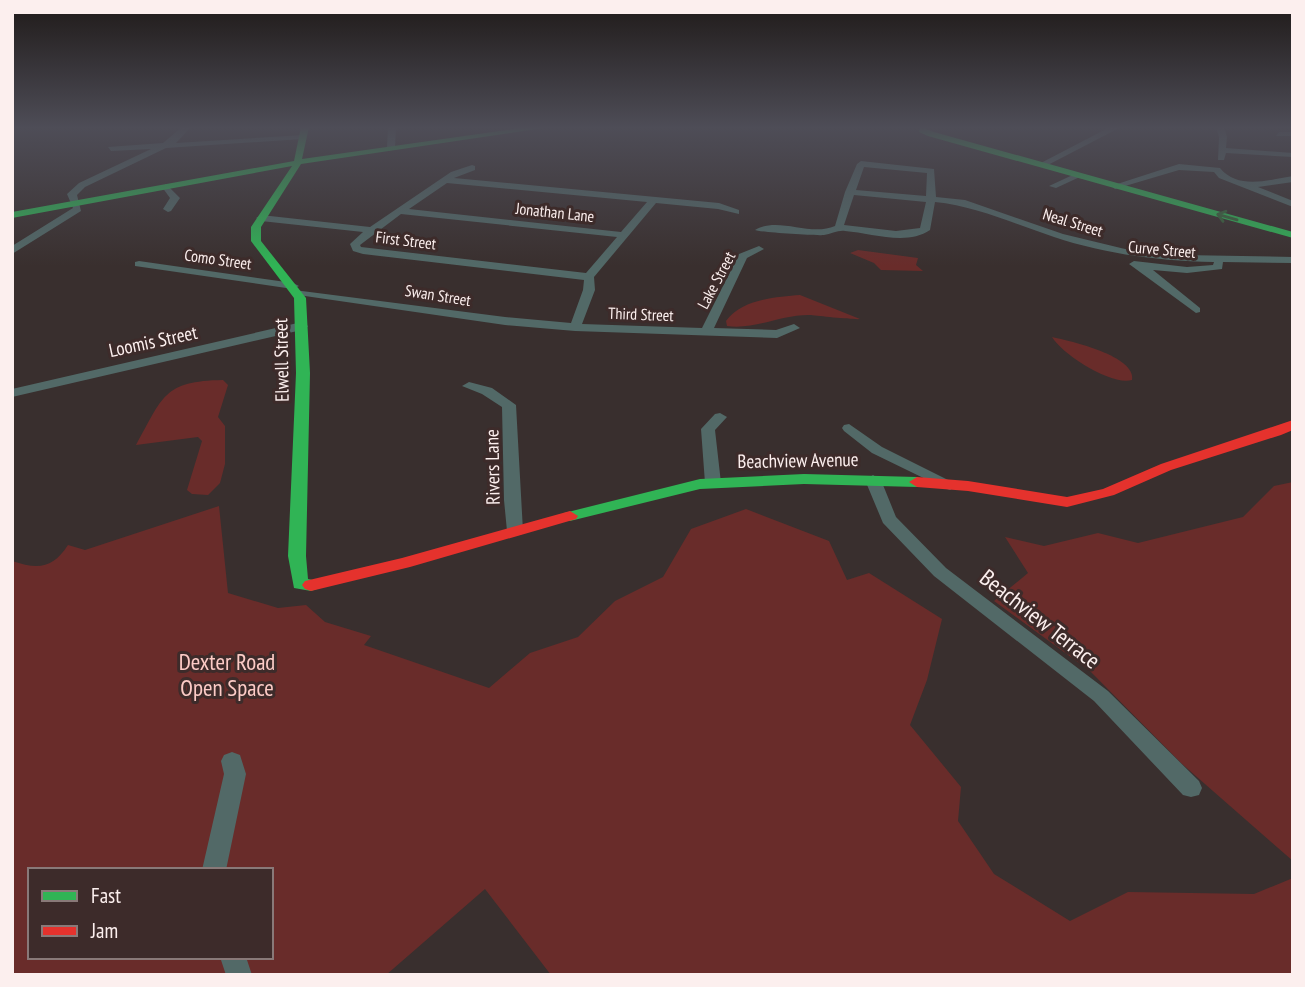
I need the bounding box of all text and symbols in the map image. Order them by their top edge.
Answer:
street label: Jonathan Lane [514,198,595,226]
street label: Neal Street [1040,203,1106,241]
one-way arrow [1216,209,1238,222]
street label: First Street [375,226,438,254]
street label: Curve Street [1127,236,1197,262]
street label: Como Street [183,244,253,274]
street label: Lake Street [693,247,740,312]
street label: Swan Street [404,280,473,310]
street label: Third Street [608,303,675,325]
street label: Elwell Street [268,317,294,402]
street label: Loomis Street [107,320,200,362]
street label: Rivers Lane [479,429,505,505]
street label: Beachview Avenue [737,447,859,473]
street label: Beachview Terrace [974,563,1106,675]
park label: Dexter Road Open Space [179,647,275,702]
legend [28,868,273,959]
text: Fast [91,882,121,909]
text: Jam [90,917,118,944]

